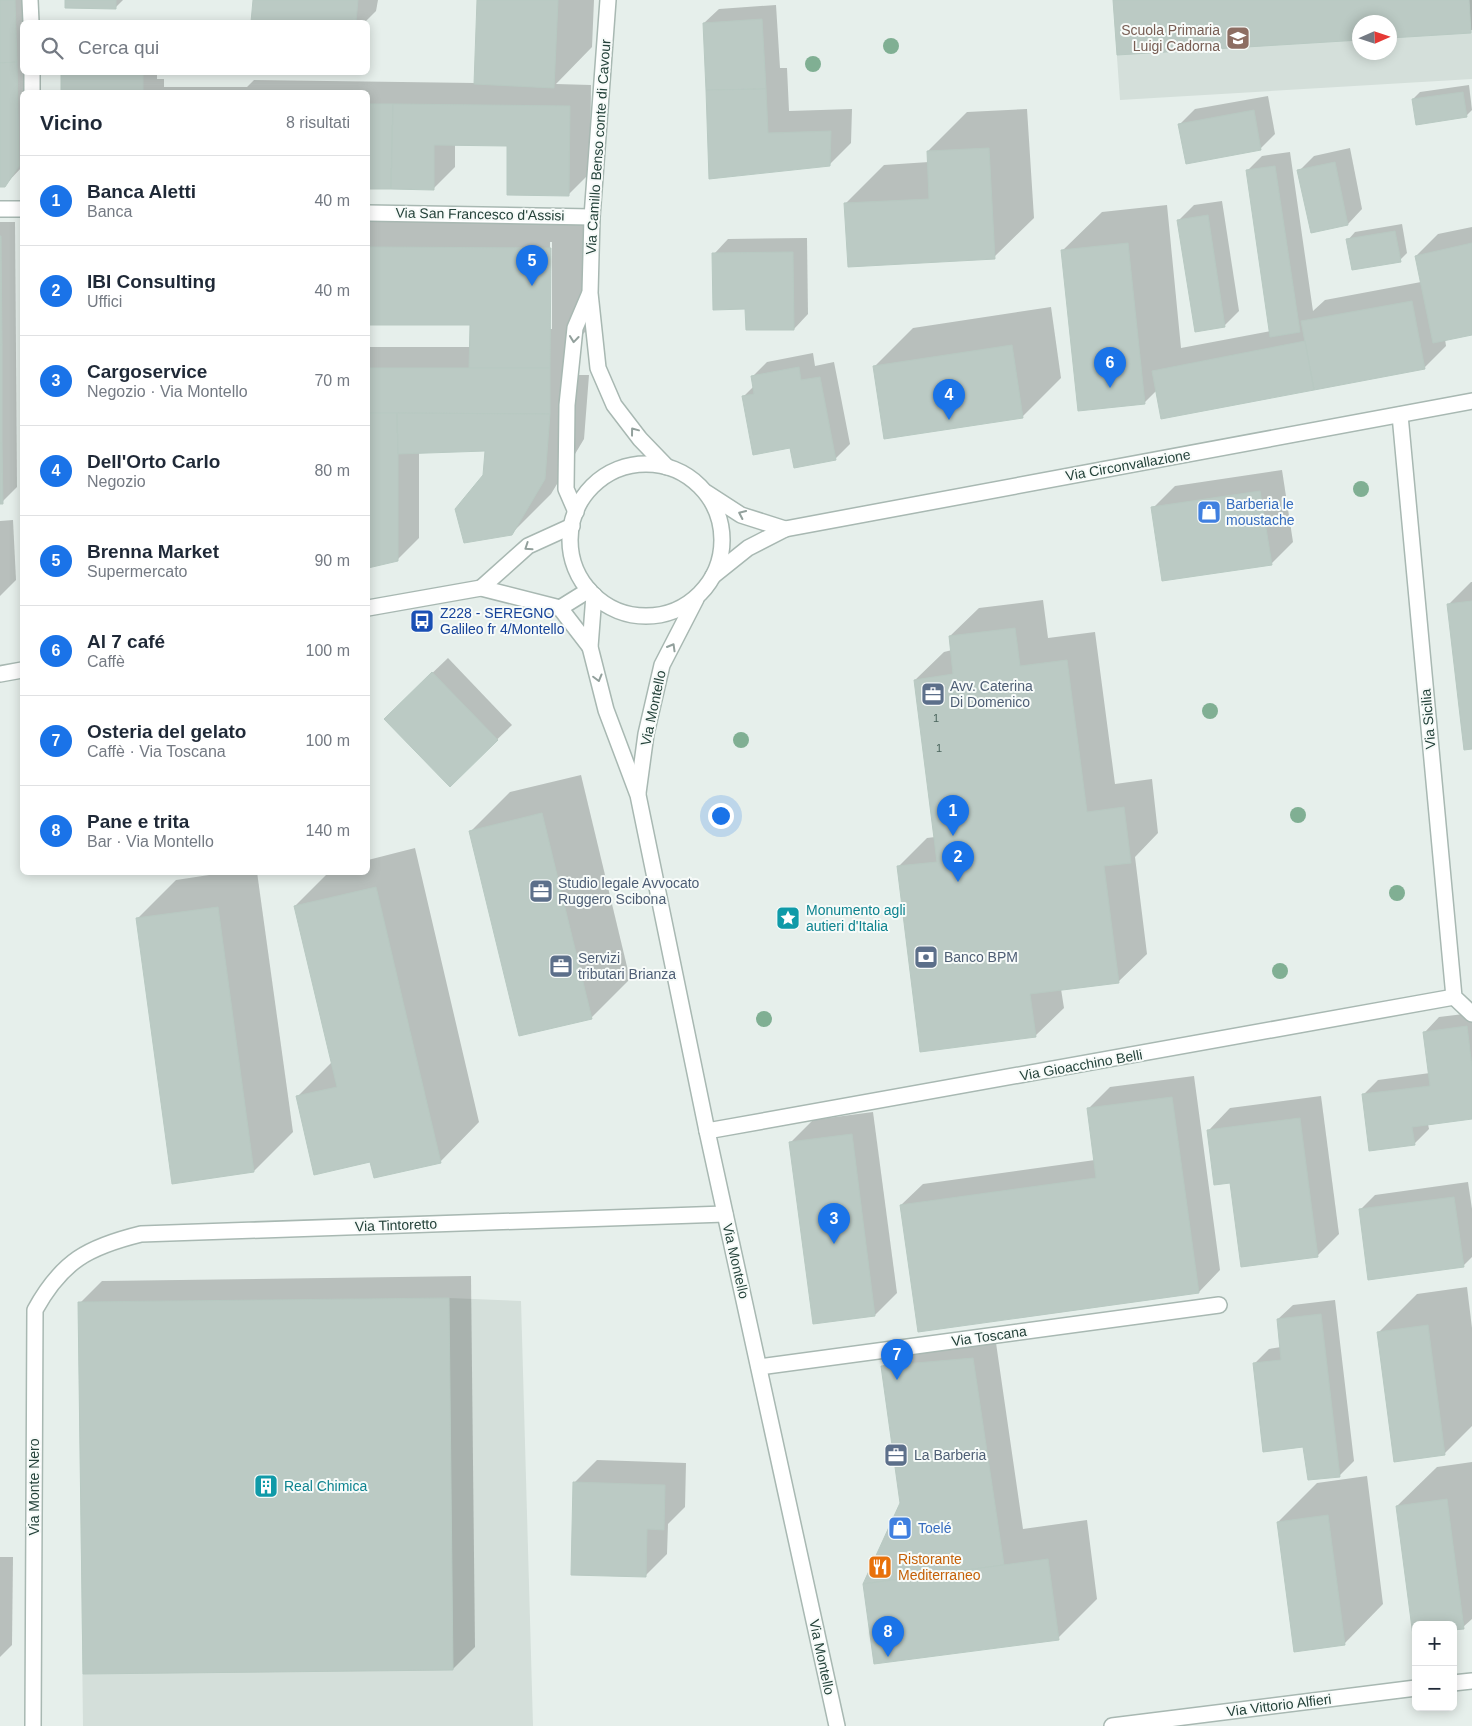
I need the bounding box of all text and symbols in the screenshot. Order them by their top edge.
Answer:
north arrow [1352,15,1397,60]
search box [20,20,370,75]
place label: Scuola Primaria Luigi Cadorna [1121,22,1220,54]
school or university icon: Scuola Primaria Luigi Cadorna [1225,25,1251,51]
icon: search [38,34,66,62]
text: Cerca qui [78,37,159,58]
street label: Via Camillo Benso conte di Cavour [582,38,614,255]
text: Vicino [40,111,103,134]
text: 8 risultati [286,114,350,131]
text: Banca Aletti [87,181,196,202]
text: 1 [52,192,60,209]
text: 40 m [314,192,350,209]
text: Banca [87,203,132,220]
street label: Via San Francesco d'Assisi [395,205,565,223]
pin: 5 [516,245,548,286]
text: IBI Consulting [87,271,216,292]
text: 2 [52,282,60,299]
text: 40 m [314,282,350,299]
text: Uffici [87,293,122,310]
one-way arrow [569,335,580,343]
pin: 6 [1094,347,1126,388]
text: Cargoservice [87,361,207,382]
text: 3 [52,372,60,389]
text: 70 m [314,372,350,389]
pin: 4 [933,379,965,420]
text: Negozio · Via Montello [87,383,248,400]
one-way arrow [631,427,640,437]
street label: Via Circonvallazione [1064,446,1192,484]
text: Dell'Orto Carlo [87,451,220,472]
text: 4 [52,462,60,479]
text: 80 m [314,462,350,479]
text: Negozio [87,473,146,490]
place label: Barberia le moustache [1226,496,1295,528]
shop icon: Barberia le moustache [1196,499,1222,525]
one-way arrow [738,510,747,520]
text: Brenna Market [87,541,219,562]
one-way arrow [524,541,534,550]
text: 5 [52,552,60,569]
text: 90 m [314,552,350,569]
text: Supermercato [87,563,188,580]
place label: Z228 - SEREGNO Galileo fr 4/Montello [440,605,565,637]
bus stop icon: Z228 - SEREGNO Galileo fr 4/Montello [409,608,435,634]
text: Al 7 café [87,631,165,652]
text: 6 [52,642,60,659]
text: 100 m [306,642,350,659]
one-way arrow [666,643,676,652]
text: Caffè [87,653,125,670]
street label: Via Montello [637,669,669,747]
one-way arrow [592,673,602,681]
place label: Avv. Caterina Di Domenico [950,678,1033,710]
office icon: Avv. Caterina Di Domenico [920,681,946,707]
street label: Via Sicilia [1417,688,1439,750]
house number: 1 [933,712,939,724]
text: Osteria del gelato [87,721,246,742]
text: 7 [52,732,60,749]
text: 100 m [306,732,350,749]
house number: 1 [936,742,942,754]
text: Caffè · Via Toscana [87,743,226,760]
pin: 1 [937,795,969,836]
your location [708,803,734,829]
text: Pane e trita [87,811,189,832]
text: 8 [52,822,60,839]
text: 140 m [306,822,350,839]
text: Bar · Via Montello [87,833,214,850]
pin: 2 [942,841,974,882]
place label: Studio legale Avvocato Ruggero Scibona [558,875,700,907]
office icon: Studio legale Avvocato Ruggero Scibona [528,878,554,904]
place label: Monumento agli autieri d'Italia [806,902,906,934]
place icon: Monumento agli autieri d'Italia [775,905,801,931]
bank icon: Banco BPM [913,944,939,970]
place label: Banco BPM [944,949,1018,965]
place label: Servizi tributari Brianza [578,950,676,982]
office icon: Servizi tributari Brianza [548,953,574,979]
street label: Via Gioacchino Belli [1018,1046,1144,1084]
pin: 3 [818,1203,850,1244]
street label: Via Tintoretto [355,1216,438,1234]
street label: Via Montello [720,1222,752,1300]
street label: Via Toscana [950,1323,1028,1349]
pin: 7 [881,1339,913,1380]
street label: Via Monte Nero [26,1438,42,1536]
office icon: La Barberia [883,1442,909,1468]
place label: La Barberia [914,1447,987,1463]
building icon: Real Chimica [253,1473,279,1499]
place label: Real Chimica [284,1478,367,1494]
shop icon: Toelé [887,1515,913,1541]
place label: Toelé [918,1520,952,1536]
place label: Ristorante Mediterraneo [898,1551,981,1583]
restaurant icon: Ristorante Mediterraneo [867,1554,893,1580]
pin: 8 [872,1616,904,1657]
street label: Via Montello [806,1618,838,1696]
map controls [1412,1621,1457,1711]
button: + [1412,1621,1457,1666]
button: − [1412,1666,1457,1711]
street label: Via Vittorio Alfieri [1226,1691,1332,1719]

